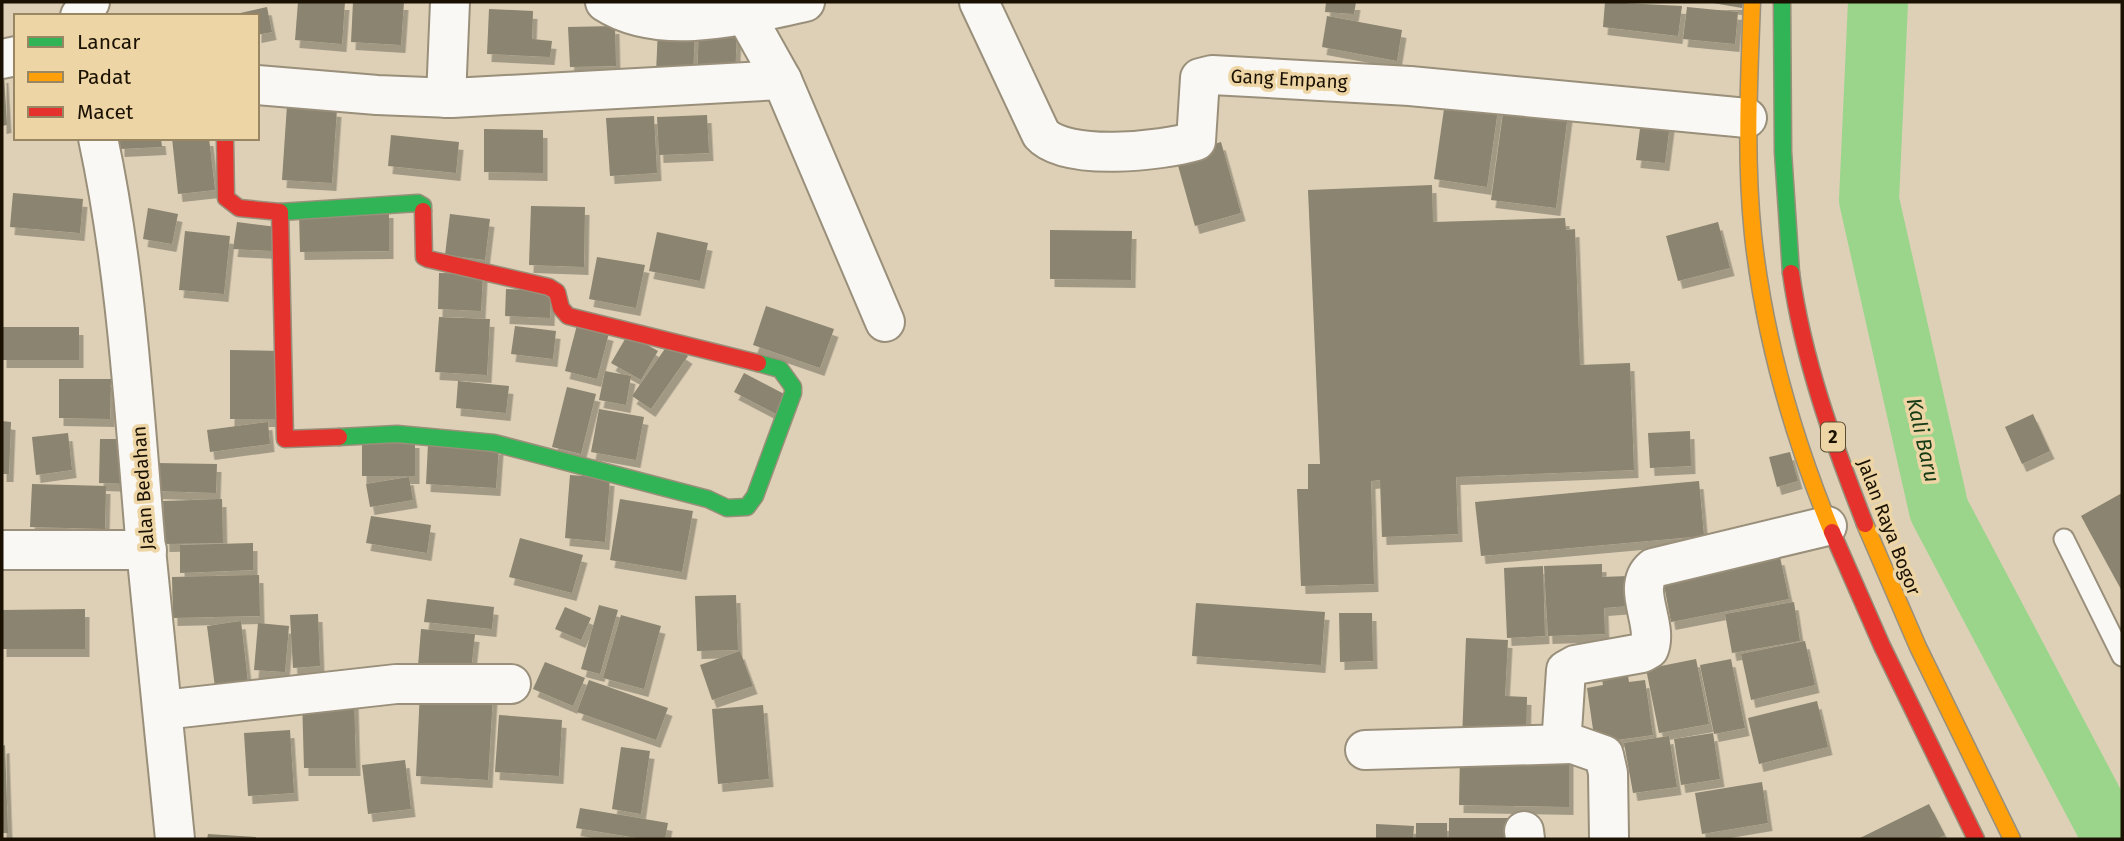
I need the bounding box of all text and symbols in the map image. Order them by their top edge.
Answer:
legend [14,14,259,140]
text: Lancar [77,29,140,55]
text: Padat [77,64,131,90]
street label: Gang Empang [1230,64,1348,94]
text: Macet [77,99,134,125]
water label: Kali Baru [1901,395,1945,485]
road number: 2 [1821,422,1845,452]
street label: Jalan Bedahan [127,425,159,551]
street label: Jalan Raya Bogor [1852,456,1926,599]

